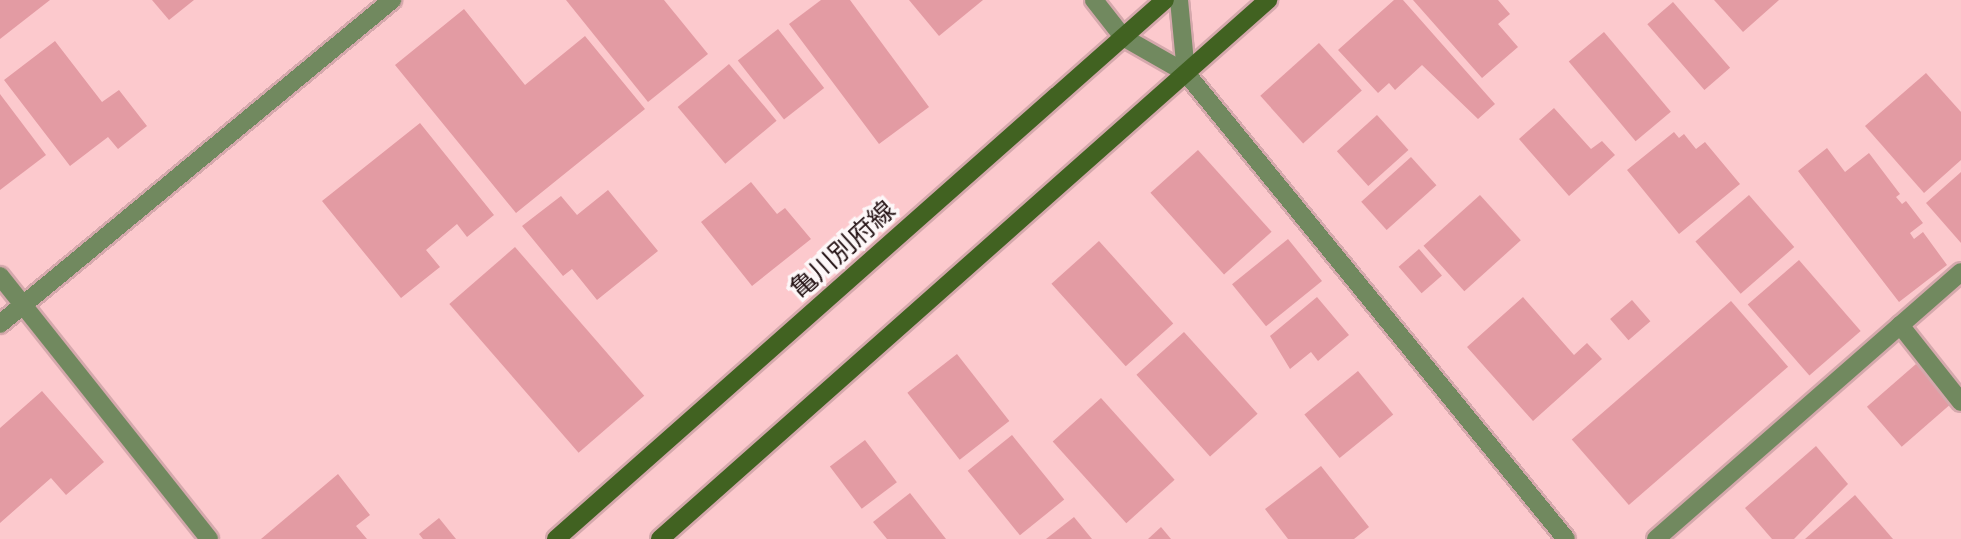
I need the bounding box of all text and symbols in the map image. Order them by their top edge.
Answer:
street label: 亀川別府線 [784,195,902,305]

